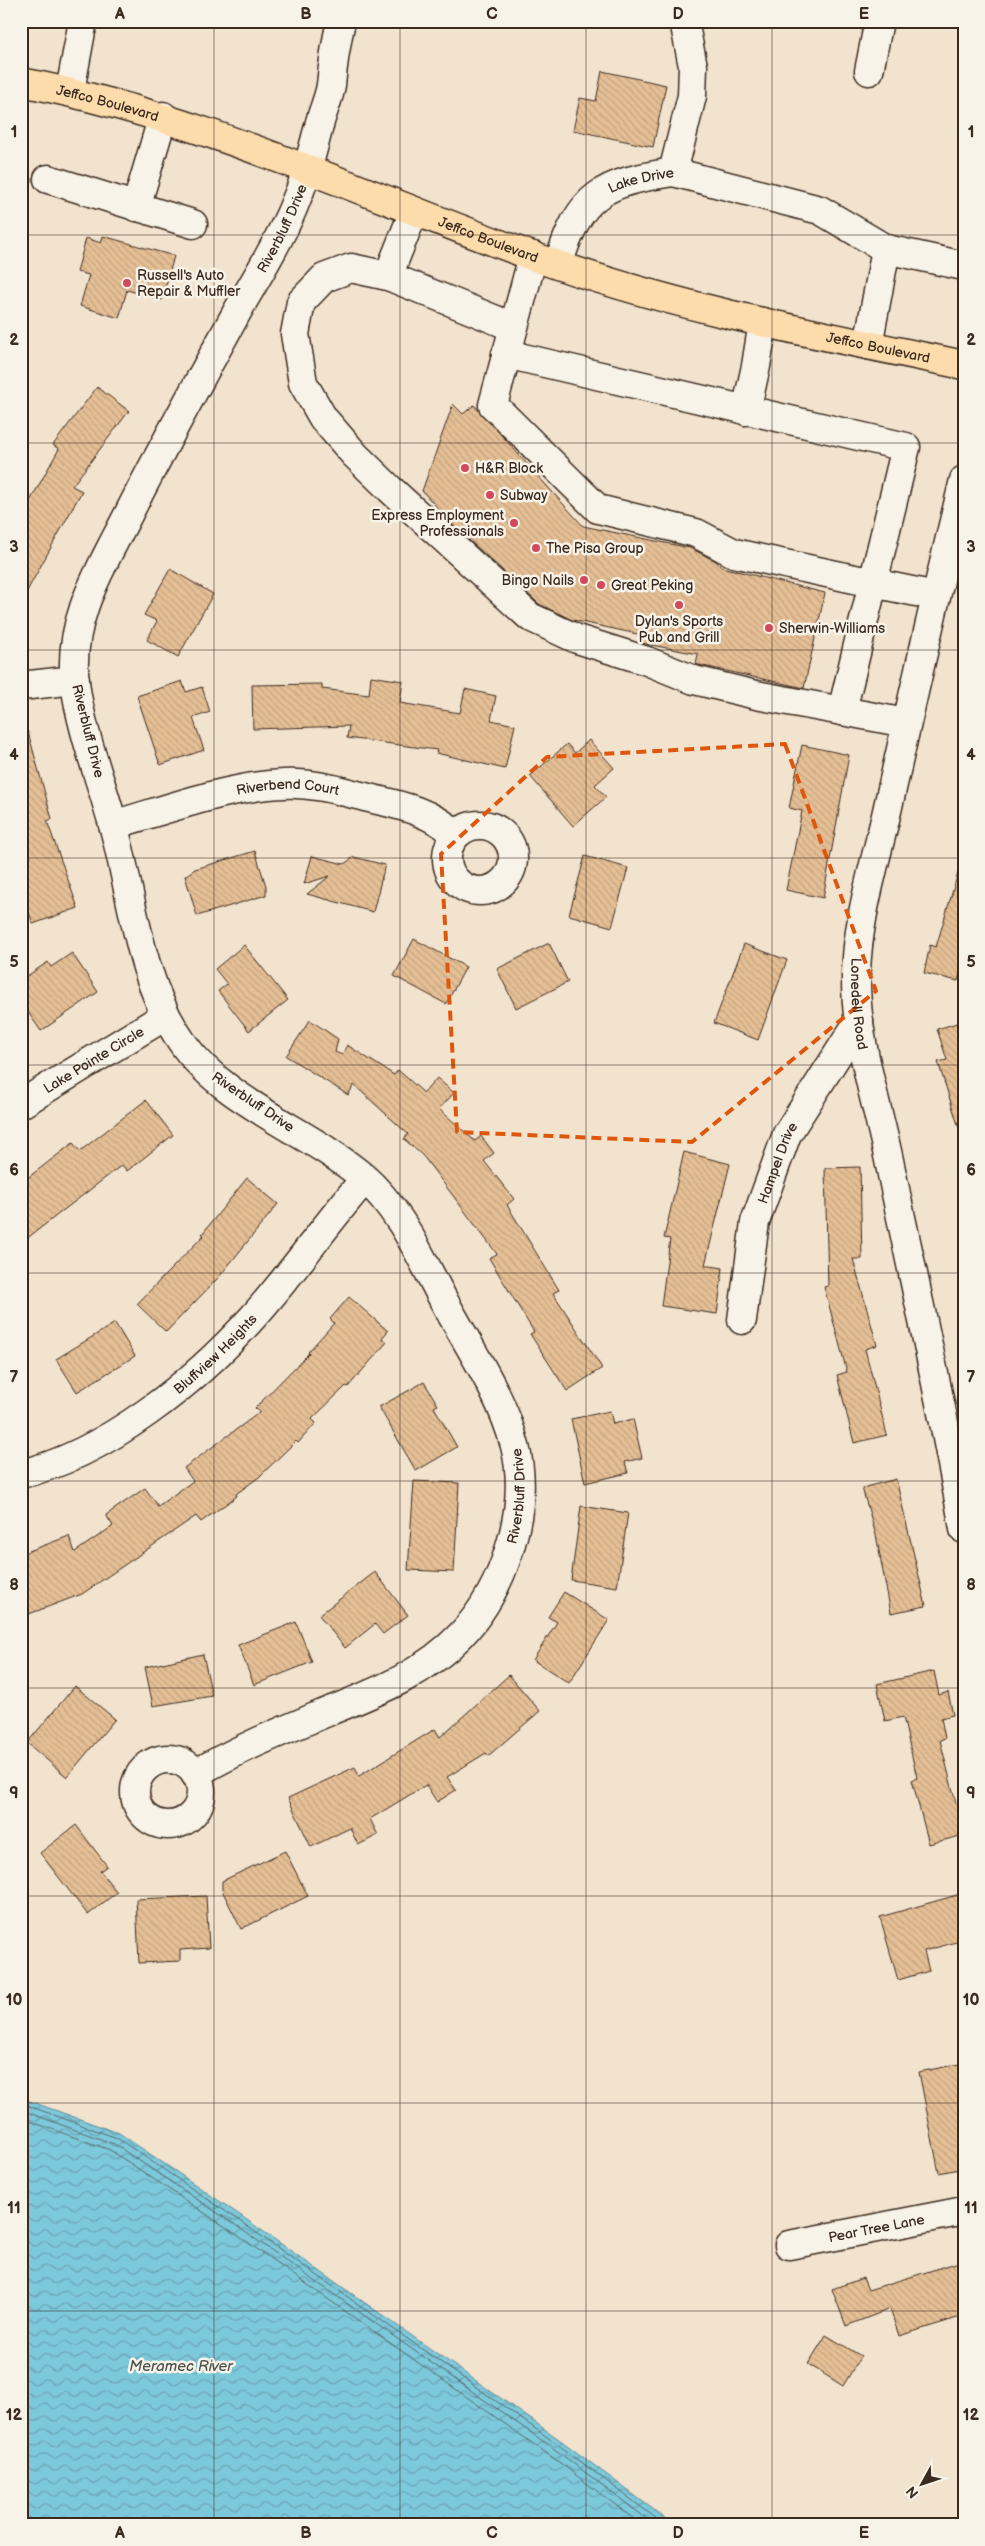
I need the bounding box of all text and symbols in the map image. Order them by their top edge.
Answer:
text: A [114,5,125,24]
text: B [300,5,312,24]
text: C [486,5,498,24]
text: D [672,5,684,24]
text: E [859,5,869,24]
street label: Jeffco Boulevard [55,81,161,125]
text: 1 [11,123,17,142]
text: 1 [968,123,974,142]
street label: Lake Drive [605,164,675,196]
street label: Riverbluff Drive [253,182,310,275]
street label: Jeffco Boulevard [436,213,541,266]
place label: Russell's Auto Repair & Muffler [137,267,241,300]
marker: Russell's Auto Repair & Muffler [121,277,133,289]
street label: Jeffco Boulevard [825,328,932,366]
text: 2 [9,331,19,350]
text: 2 [966,331,976,350]
place label: H&R Block [475,460,543,477]
marker: H&R Block [459,462,471,474]
place label: Subway [500,487,548,504]
marker: Subway [484,489,496,501]
place label: Express Employment Professionals [371,507,505,540]
marker: Express Employment Professionals [508,517,520,529]
text: 3 [9,538,19,557]
text: 3 [966,538,976,557]
place label: The Pisa Group [546,540,644,557]
marker: The Pisa Group [530,542,542,554]
place label: Bingo Nails [502,572,574,589]
marker: Bingo Nails [578,574,590,586]
place label: Great Peking [611,577,693,594]
marker: Great Peking [595,579,607,591]
marker: Dylan's Sports Pub and Grill [673,599,685,611]
place label: Dylan's Sports Pub and Grill [635,613,723,646]
place label: Sherwin-Williams [779,620,885,637]
marker: Sherwin-Williams [763,622,775,634]
street label: Riverbluff Drive [68,682,108,780]
text: 4 [9,746,19,765]
text: 4 [966,746,976,765]
street label: Riverbend Court [235,775,342,799]
text: 5 [9,953,19,972]
text: 5 [966,953,976,972]
street label: Lonedell Road [847,957,872,1051]
street label: Lake Pointe Circle [40,1023,147,1097]
street label: Riverbluff Drive [209,1068,297,1136]
street label: Hampel Drive [754,1119,801,1206]
text: 6 [9,1161,19,1180]
text: 6 [966,1161,976,1180]
street label: Bluffview Heights [170,1310,260,1397]
text: 7 [10,1368,19,1387]
text: 7 [967,1368,976,1387]
street label: Riverbluff Drive [503,1447,528,1546]
text: 8 [9,1576,19,1595]
text: 8 [966,1576,976,1595]
text: 9 [9,1784,19,1803]
text: 9 [966,1784,976,1803]
text: 10 [6,1991,22,2010]
text: 10 [963,1991,979,2010]
text: 11 [7,2199,21,2218]
text: 11 [964,2199,978,2218]
street label: Pear Tree Lane [827,2210,926,2246]
water label: Meramec River [129,2357,234,2376]
text: 12 [6,2406,23,2425]
text: 12 [963,2406,980,2425]
north arrow [898,2458,948,2508]
text: N [903,2483,922,2502]
text: A [114,2524,125,2543]
text: B [300,2524,312,2543]
text: C [486,2524,498,2543]
text: D [672,2524,684,2543]
text: E [859,2524,869,2543]

